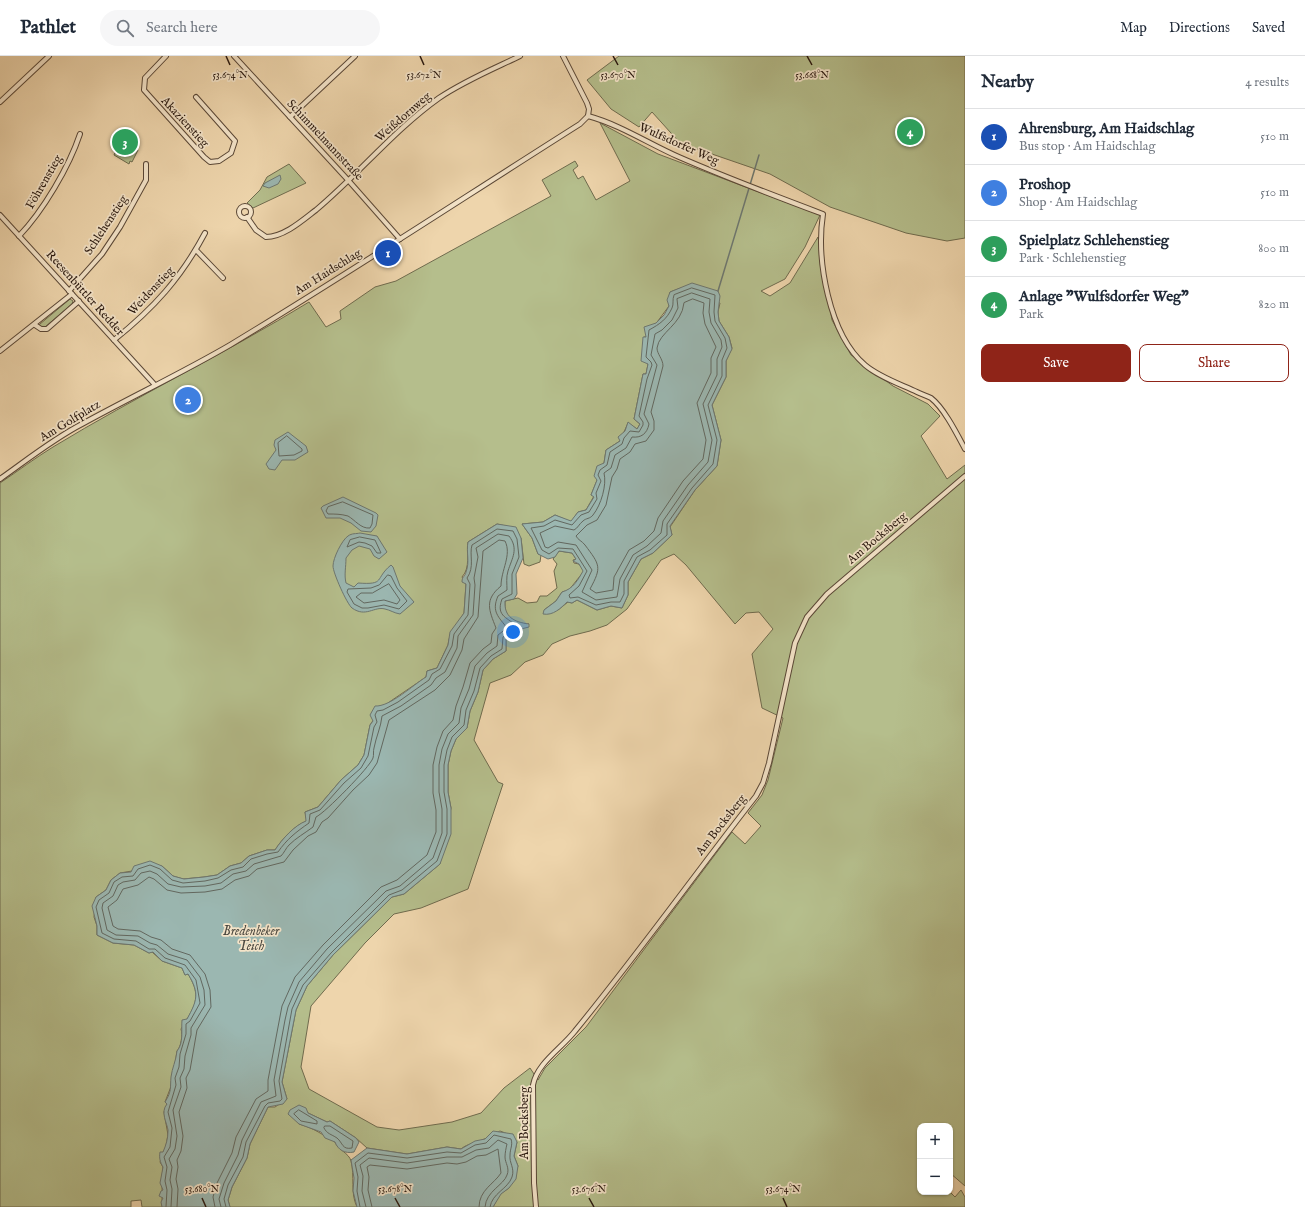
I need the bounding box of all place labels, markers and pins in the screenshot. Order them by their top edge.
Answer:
pin: 4 [897,117,923,147]
pin: 3 [112,127,138,157]
pin: 1 [375,238,401,268]
pin: 2 [175,385,201,415]

